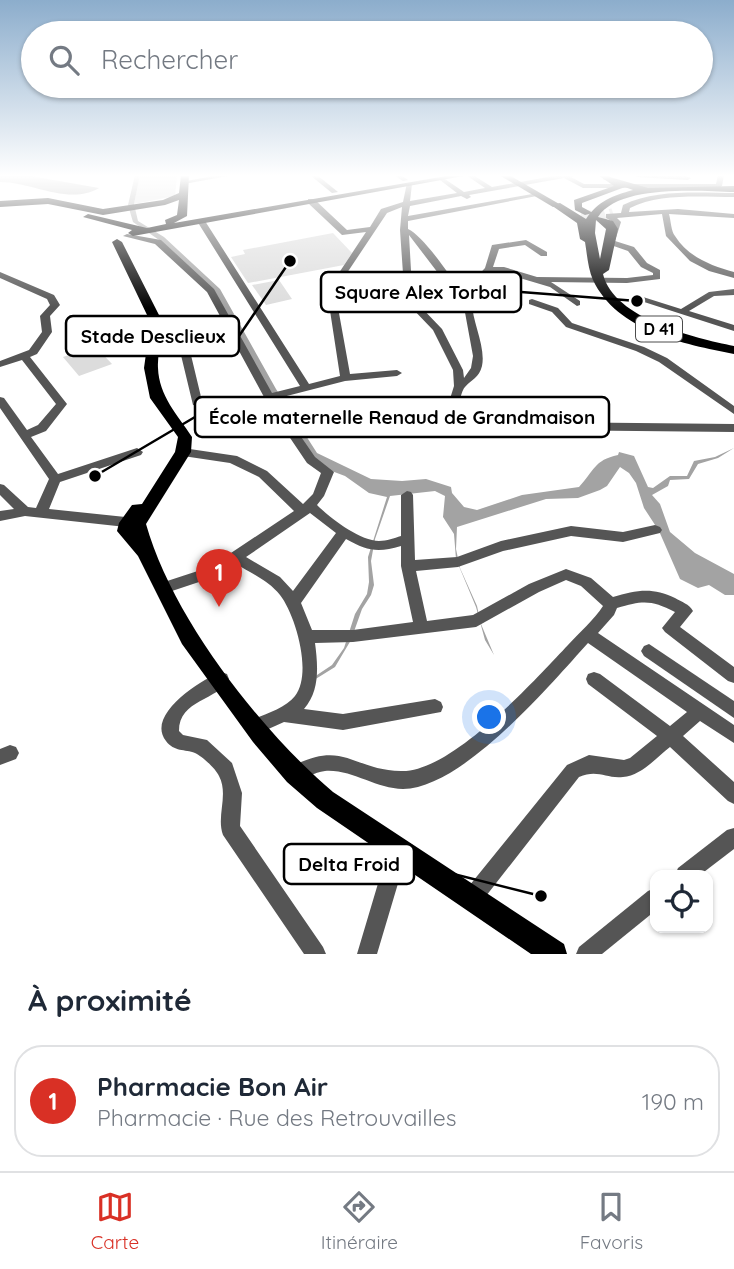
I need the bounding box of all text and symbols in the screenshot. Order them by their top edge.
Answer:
search box [21,21,713,98]
icon: search [45,41,83,79]
text: Rechercher [101,43,238,76]
callout: Square Alex Torbal [321,272,521,312]
text: Square Alex Torbal [335,280,507,304]
callout: Stade Desclieux [66,316,239,356]
road number: D 41 [636,316,682,342]
text: Stade Desclieux [81,324,225,348]
callout: École maternelle Renaud de Grandmaison [195,397,609,437]
text: École maternelle Renaud de Grandmaison [209,405,595,429]
pin: 1 [196,549,242,607]
your location [472,700,506,734]
callout: Delta Froid [284,844,414,884]
text: Delta Froid [298,852,400,876]
map controls [650,870,713,933]
button: locate [650,870,713,933]
text: À proximité [28,981,192,1019]
text: Pharmacie Bon Air [97,1070,328,1103]
text: 1 [49,1087,57,1116]
text: 190 m [642,1087,704,1116]
text: Pharmacie · Rue des Retrouvailles [97,1103,456,1132]
tab: Carte [91,1188,139,1254]
tab: Itinéraire [321,1188,398,1254]
tab: Favoris [580,1188,643,1254]

